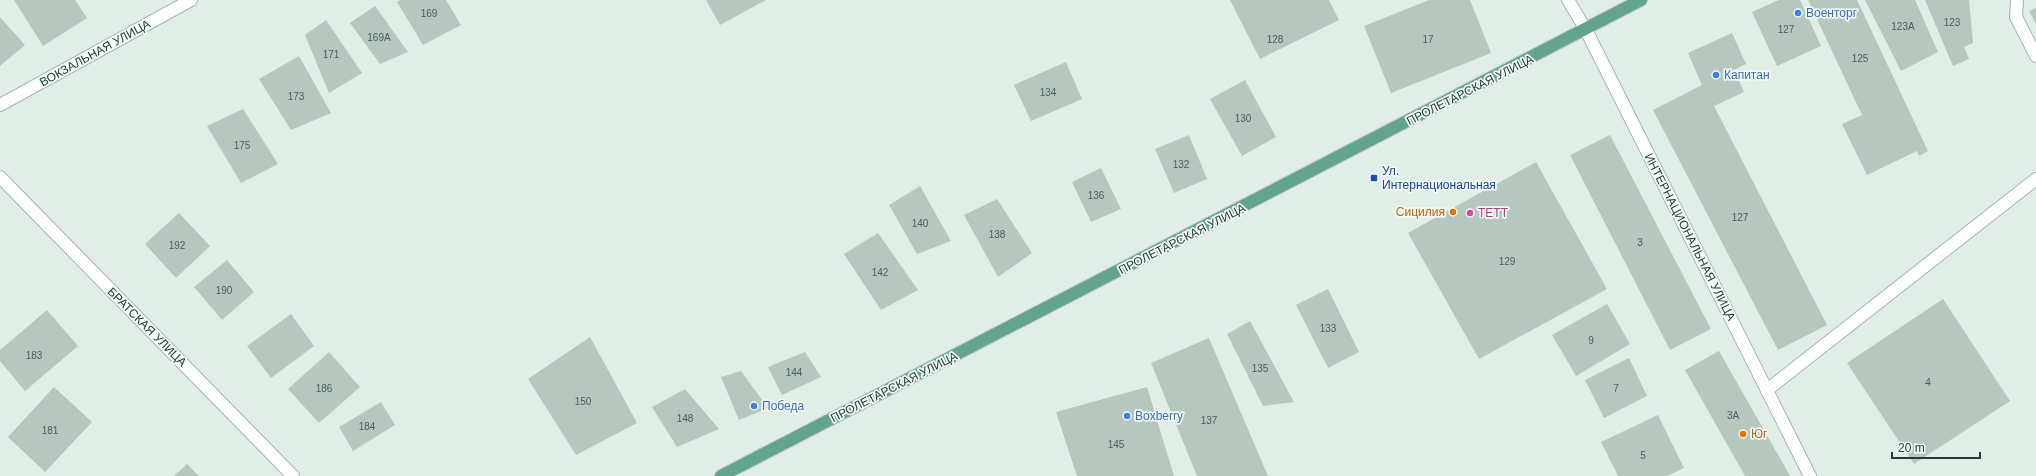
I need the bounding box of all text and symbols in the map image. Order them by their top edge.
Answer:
place label: Военторг [1806,6,1858,20]
house number: 169 [421,8,438,19]
marker: Военторг [1793,8,1803,18]
street label: ВОКЗАЛЬНАЯ УЛИЦА [37,17,153,89]
house number: 123 [1944,17,1961,28]
house number: 123А [1891,21,1915,32]
house number: 127 [1778,24,1795,35]
house number: 169А [367,32,391,43]
house number: 128 [1267,34,1284,45]
house number: 17 [1422,34,1434,45]
house number: 171 [323,49,340,60]
street label: ПРОЛЕТАРСКАЯ УЛИЦА [1404,52,1536,128]
house number: 125 [1852,53,1869,64]
place label: Капитан [1724,68,1770,82]
marker: Капитан [1711,70,1721,80]
house number: 134 [1040,87,1057,98]
house number: 173 [288,91,305,102]
house number: 130 [1235,113,1252,124]
house number: 175 [234,140,251,151]
street label: ИНТЕРНАЦИОНАЛЬНАЯ УЛИЦА [1642,151,1738,323]
house number: 132 [1173,159,1190,170]
place label: Ул. Интернациональная [1382,164,1496,192]
marker: Ул. Интернациональная [1369,173,1379,183]
house number: 136 [1088,190,1105,201]
street label: ПРОЛЕТАРСКАЯ УЛИЦА [1116,201,1248,277]
place label: Сицилия [1396,205,1445,219]
place label: ТЕТТ [1478,206,1509,220]
marker: Сицилия [1448,207,1458,217]
marker: ТЕТТ [1465,208,1475,218]
house number: 127 [1732,212,1749,223]
house number: 140 [912,218,929,229]
house number: 138 [989,229,1006,240]
house number: 3 [1637,237,1643,248]
house number: 192 [169,240,186,251]
house number: 129 [1499,256,1516,267]
house number: 142 [872,267,889,278]
street label: БРАТСКАЯ УЛИЦА [105,285,189,369]
house number: 190 [216,285,233,296]
house number: 133 [1320,323,1337,334]
house number: 9 [1588,335,1594,346]
street label: ПРОЛЕТАРСКАЯ УЛИЦА [828,349,960,425]
house number: 183 [26,350,43,361]
house number: 135 [1252,363,1269,374]
house number: 144 [786,367,803,378]
house number: 4 [1925,377,1931,388]
house number: 186 [316,383,333,394]
house number: 7 [1613,383,1619,394]
house number: 150 [575,396,592,407]
place label: Победа [762,399,804,413]
marker: Победа [749,401,759,411]
place label: Boxberry [1135,409,1183,423]
house number: 3А [1727,410,1739,421]
marker: Boxberry [1122,411,1132,421]
house number: 148 [677,413,694,424]
house number: 137 [1201,415,1218,426]
house number: 184 [359,421,376,432]
house number: 181 [42,425,59,436]
place label: Юг [1751,427,1768,441]
marker: Юг [1738,429,1748,439]
scale bar [1892,434,1980,460]
house number: 145 [1108,439,1125,450]
text: 20 m [1898,441,1925,455]
house number: 5 [1640,450,1646,461]

